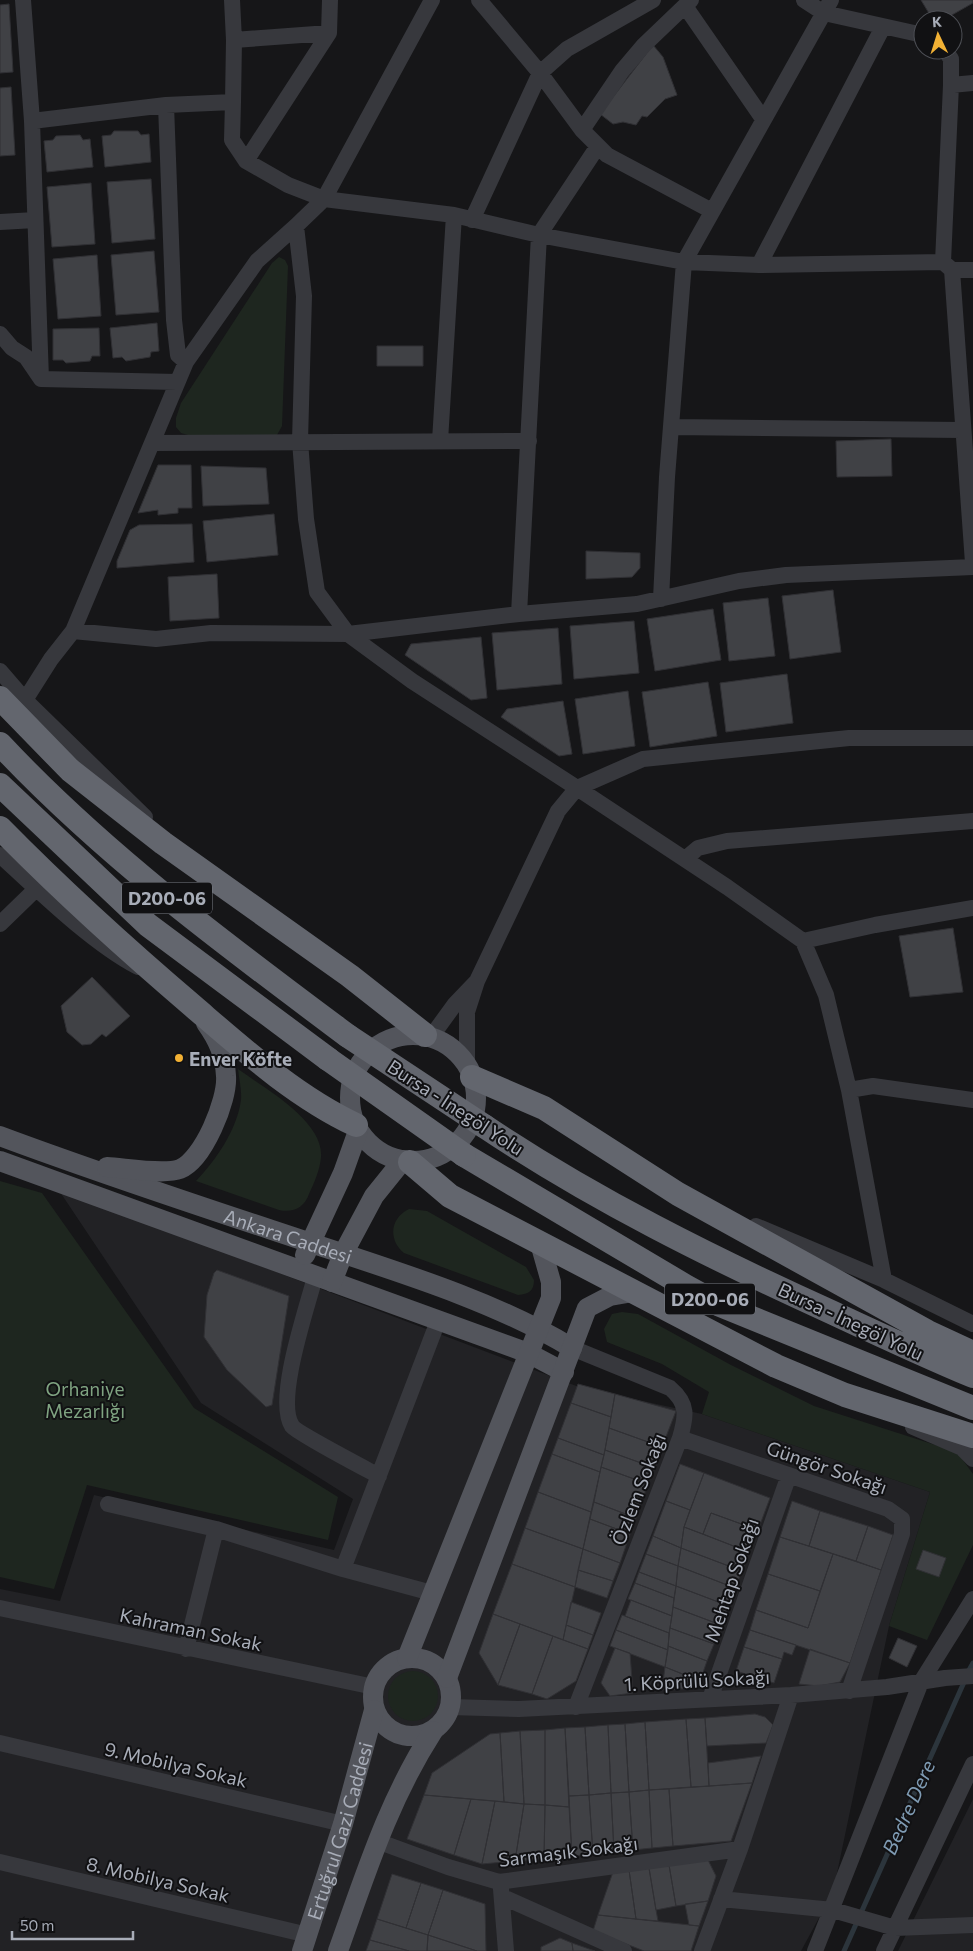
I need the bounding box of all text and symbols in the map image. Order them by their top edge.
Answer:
north arrow [913,10,963,60]
text: K [932,13,943,30]
road number: D200-06 [122,882,212,914]
place label: Enver Köfte [189,1047,292,1070]
marker: Enver Köfte [173,1052,185,1064]
street label: Bursa - İnegöl Yolu [384,1054,528,1160]
street label: Ankara Caddesi [221,1203,355,1267]
street label: Bursa - İnegöl Yolu [775,1277,927,1365]
road number: D200-06 [665,1284,755,1315]
park label: Orhaniye Mezarlığı [45,1377,125,1422]
street label: Özlem Sokağı [606,1430,670,1548]
street label: Güngör Sokağı [764,1436,890,1498]
street label: Mehtap Sokağı [699,1515,763,1645]
street label: Kahraman Sokak [118,1603,264,1655]
street label: 1. Köprülü Sokağı [623,1665,771,1695]
street label: 9. Mobilya Sokak [102,1736,250,1792]
street label: Ertuğrul Gazi Caddesi [301,1739,376,1922]
water label: Bedre Dere [877,1756,940,1858]
street label: Sarmaşık Sokağı [497,1831,639,1871]
street label: 8. Mobilya Sokak [84,1851,232,1907]
scale bar [12,1908,134,1940]
text: 50 m [20,1916,54,1934]

